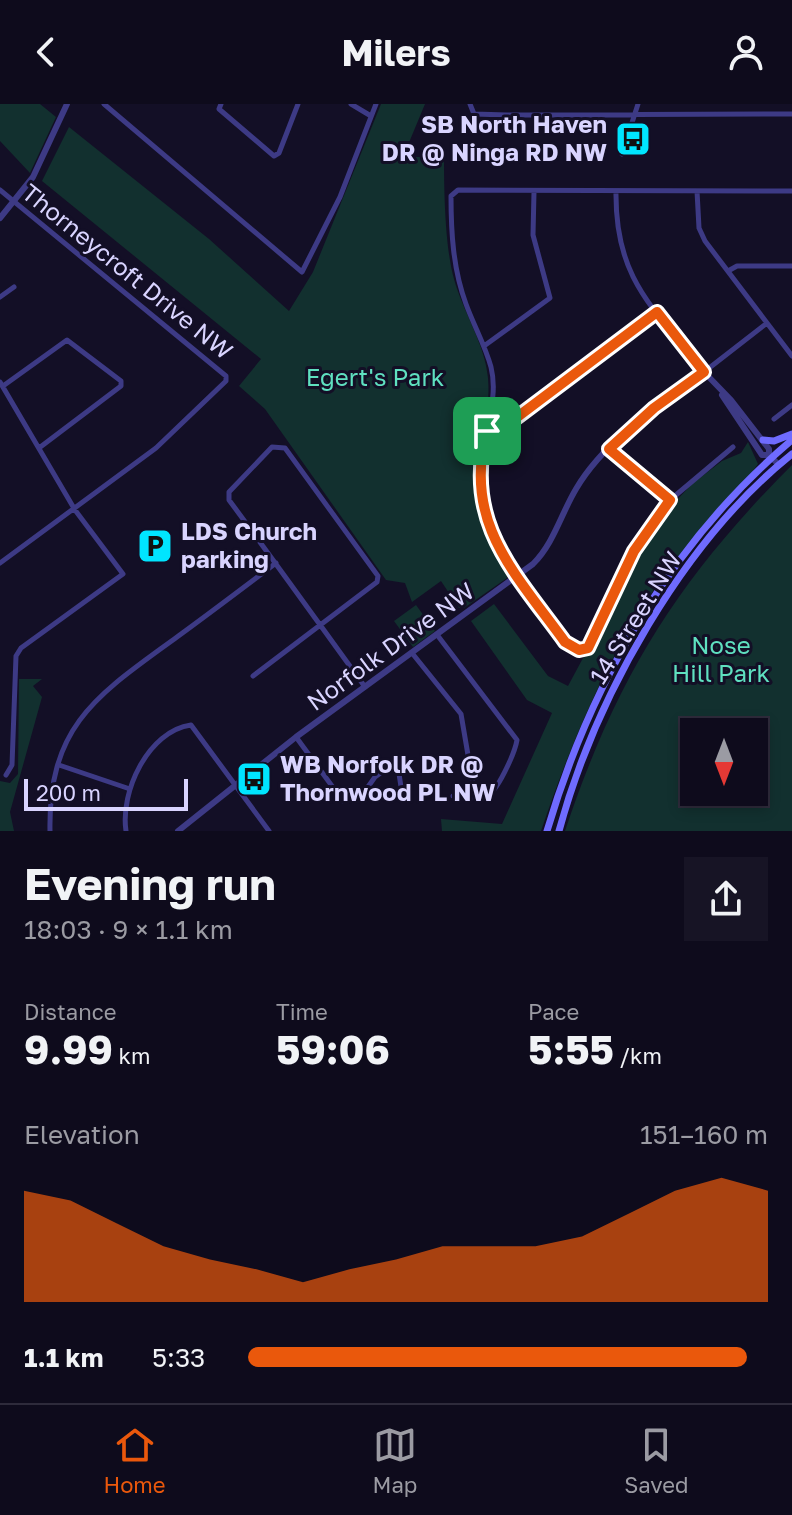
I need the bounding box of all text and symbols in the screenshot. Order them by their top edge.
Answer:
icon: back [24,30,68,74]
icon: person [724,30,768,74]
text: Milers [341,31,451,74]
place label: SB North Haven DR @ Ninga RD NW [382,109,607,166]
bus stop icon: SB North Haven DR @ Ninga RD NW [614,120,652,158]
street label: Thorneycroft Drive NW [17,177,239,365]
park label: Egert's Park [306,362,444,391]
pin [453,397,521,465]
icon: arrive [465,409,509,453]
place label: LDS Church parking [181,516,317,573]
parking icon: LDS Church parking [136,527,174,565]
street label: 14 Street NW [583,546,687,689]
street label: Norfolk Drive NW [301,575,479,716]
park label: Nose Hill Park [672,630,770,687]
north arrow [680,718,768,806]
map controls [680,718,768,806]
place label: WB Norfolk DR @ Thornwood PL NW [280,749,496,806]
bus stop icon: WB Norfolk DR @ Thornwood PL NW [235,760,273,798]
scale bar [24,775,188,811]
text: 200 m [36,779,101,806]
text: Evening run [24,857,276,910]
button: share [684,857,768,941]
text: 18:03 · 9 × 1.1 km [24,914,233,945]
text: Distance [24,998,116,1025]
text: Time [276,998,328,1025]
text: Pace [528,998,579,1025]
text: 9.99 [24,1025,113,1073]
text: 59:06 [276,1025,390,1073]
text: 5:55 [528,1025,614,1073]
text: km [113,1042,150,1069]
text: /km [614,1042,662,1069]
text: Elevation [24,1119,140,1150]
text: 151–160 m [640,1119,768,1150]
text: 1.1 km [24,1342,103,1373]
text: 5:33 [152,1342,205,1373]
tab: Home [103,1423,166,1498]
tab: Map [372,1423,417,1498]
tab: Saved [624,1423,689,1498]

